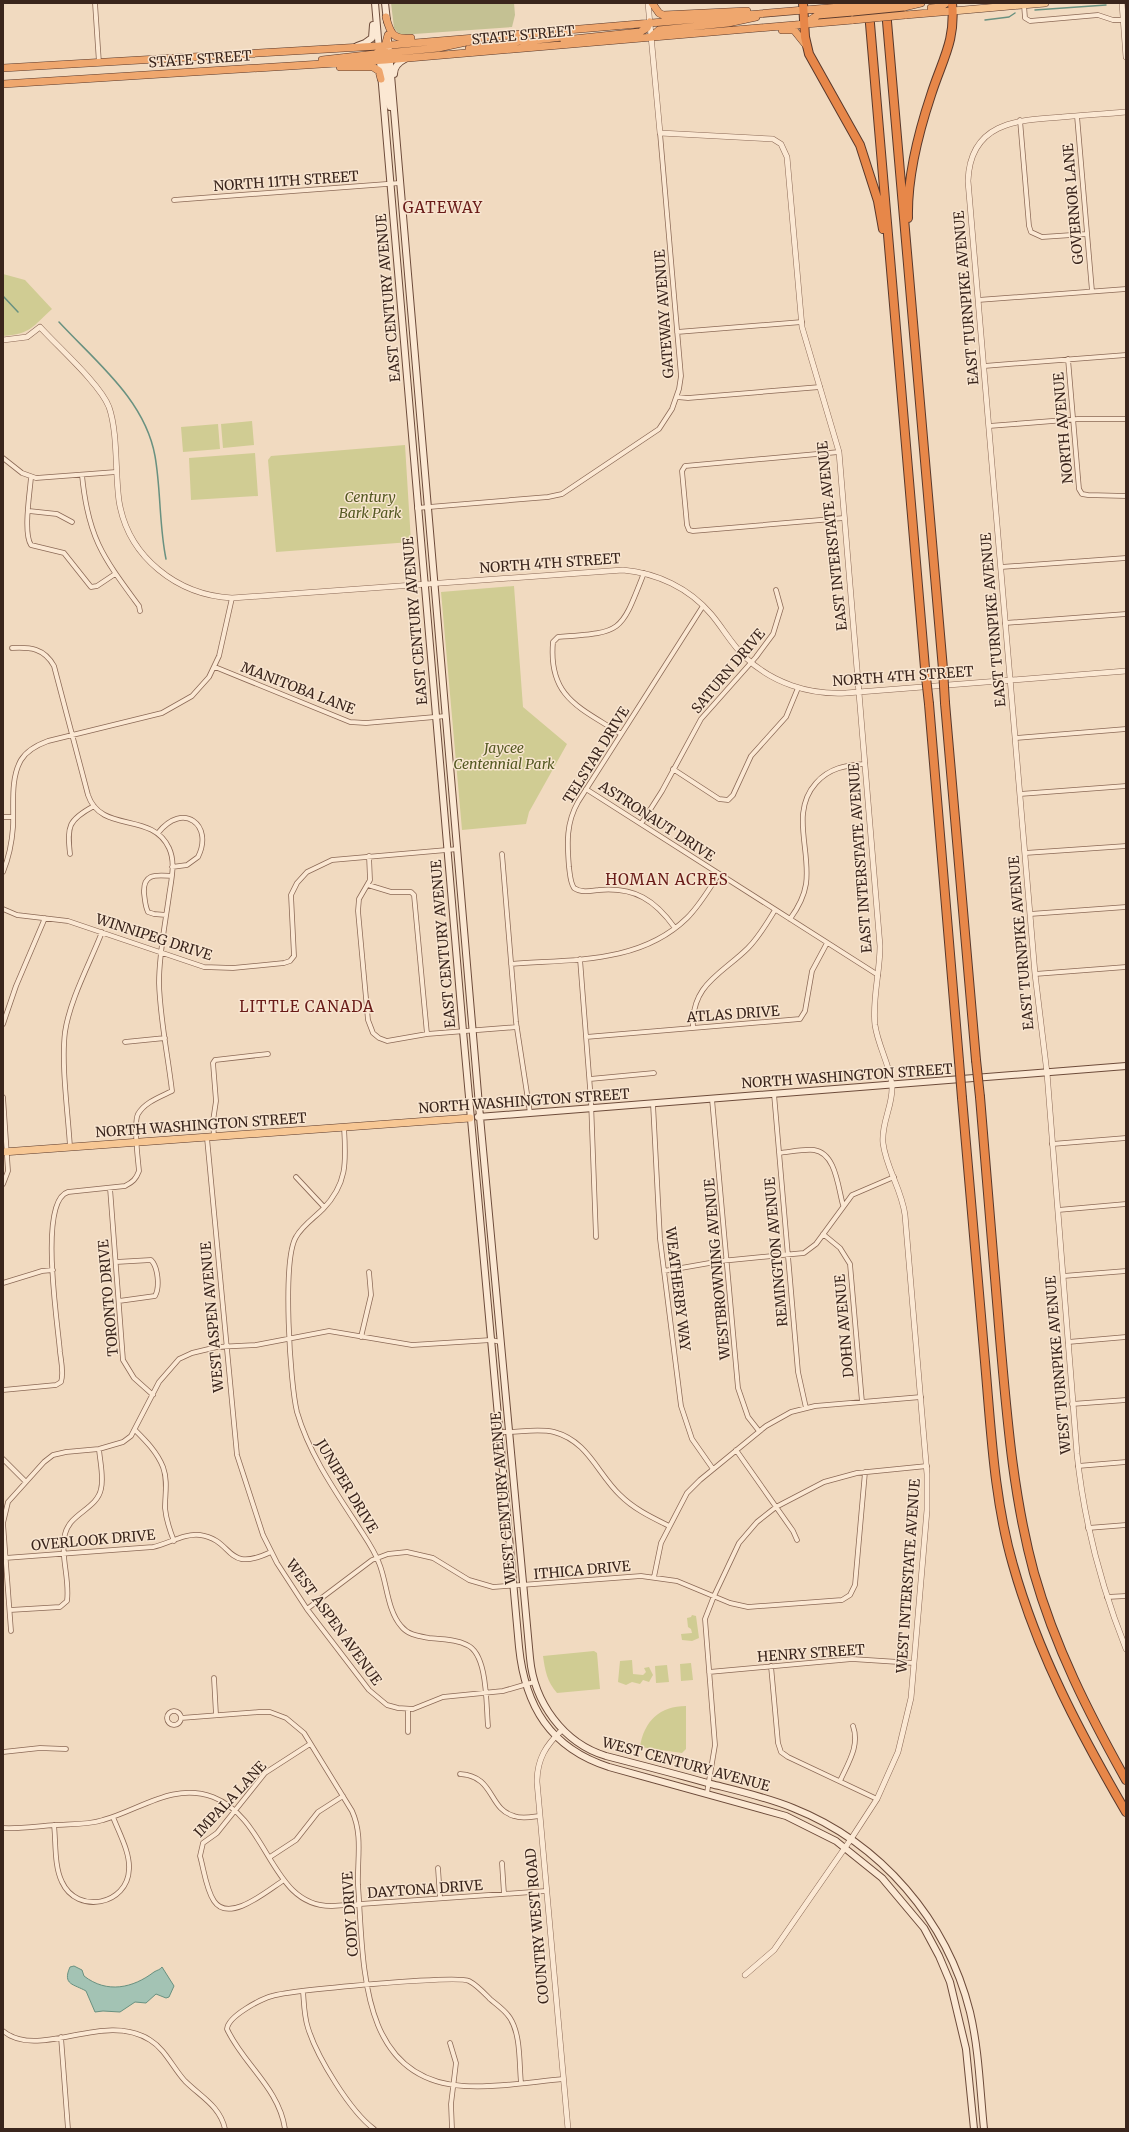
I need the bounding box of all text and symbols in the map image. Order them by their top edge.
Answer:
street label: STATE STREET [471,22,575,48]
street label: STATE STREET [148,46,252,72]
street label: GOVERNOR LANE [1059,143,1087,265]
street label: NORTH 11TH STREET [213,167,360,195]
district label: GATEWAY [403,198,483,217]
street label: EAST TURNPIKE AVENUE [949,210,983,386]
street label: EAST CENTURY AVENUE [372,213,404,383]
street label: GATEWAY AVENUE [651,249,677,379]
street label: NORTH AVENUE [1049,371,1077,485]
street label: EAST INTERSTATE AVENUE [813,440,851,632]
park label: Century Bark Park [339,488,402,522]
street label: EAST TURNPIKE AVENUE [976,532,1010,708]
street label: EAST CENTURY AVENUE [399,536,431,706]
street label: NORTH 4TH STREET [479,549,621,577]
street label: SATURN DRIVE [687,625,769,717]
street label: MANITOBA LANE [238,658,358,718]
street label: NORTH 4TH STREET [832,662,974,690]
street label: TELSTAR DRIVE [559,703,633,807]
park label: Jaycee Centennial Park [453,739,555,773]
street label: EAST INTERSTATE AVENUE [844,762,876,954]
street label: ASTRONAUT DRIVE [595,776,718,865]
street label: EAST TURNPIKE AVENUE [1004,855,1038,1031]
street label: EAST CENTURY AVENUE [427,859,459,1029]
district label: HOMAN ACRES [605,870,729,889]
street label: WINNIPEG DRIVE [93,909,215,964]
district label: LITTLE CANADA [239,997,375,1016]
street label: ATLAS DRIVE [685,1002,780,1026]
street label: NORTH WASHINGTON STREET [741,1060,953,1092]
street label: NORTH WASHINGTON STREET [418,1085,630,1117]
street label: NORTH WASHINGTON STREET [95,1109,307,1141]
street label: REMINGTON AVENUE [760,1176,792,1328]
street label: WESTBROWNING AVENUE [700,1178,734,1361]
street label: WEATHERBY WAY [661,1225,695,1353]
street label: TORONTO DRIVE [94,1239,122,1357]
street label: WEST ASPEN AVENUE [196,1241,228,1394]
street label: DOHN AVENUE [831,1273,857,1378]
street label: WEST TURNPIKE AVENUE [1041,1275,1075,1456]
street label: WEST CENTURY AVENUE [486,1411,520,1586]
street label: JUNIPER DRIVE [311,1435,382,1536]
street label: WEST INTERSTATE AVENUE [892,1478,924,1675]
street label: OVERLOOK DRIVE [30,1526,156,1554]
street label: WEST ASPEN AVENUE [282,1555,386,1689]
street label: ITHICA DRIVE [533,1557,631,1583]
street label: HENRY STREET [757,1640,866,1666]
street label: WEST CENTURY AVENUE [599,1733,772,1795]
street label: IMPALA LANE [190,1757,270,1841]
street label: COUNTRY WEST ROAD [521,1847,553,2005]
street label: CODY DRIVE [338,1871,362,1957]
street label: DAYTONA DRIVE [367,1876,484,1902]

